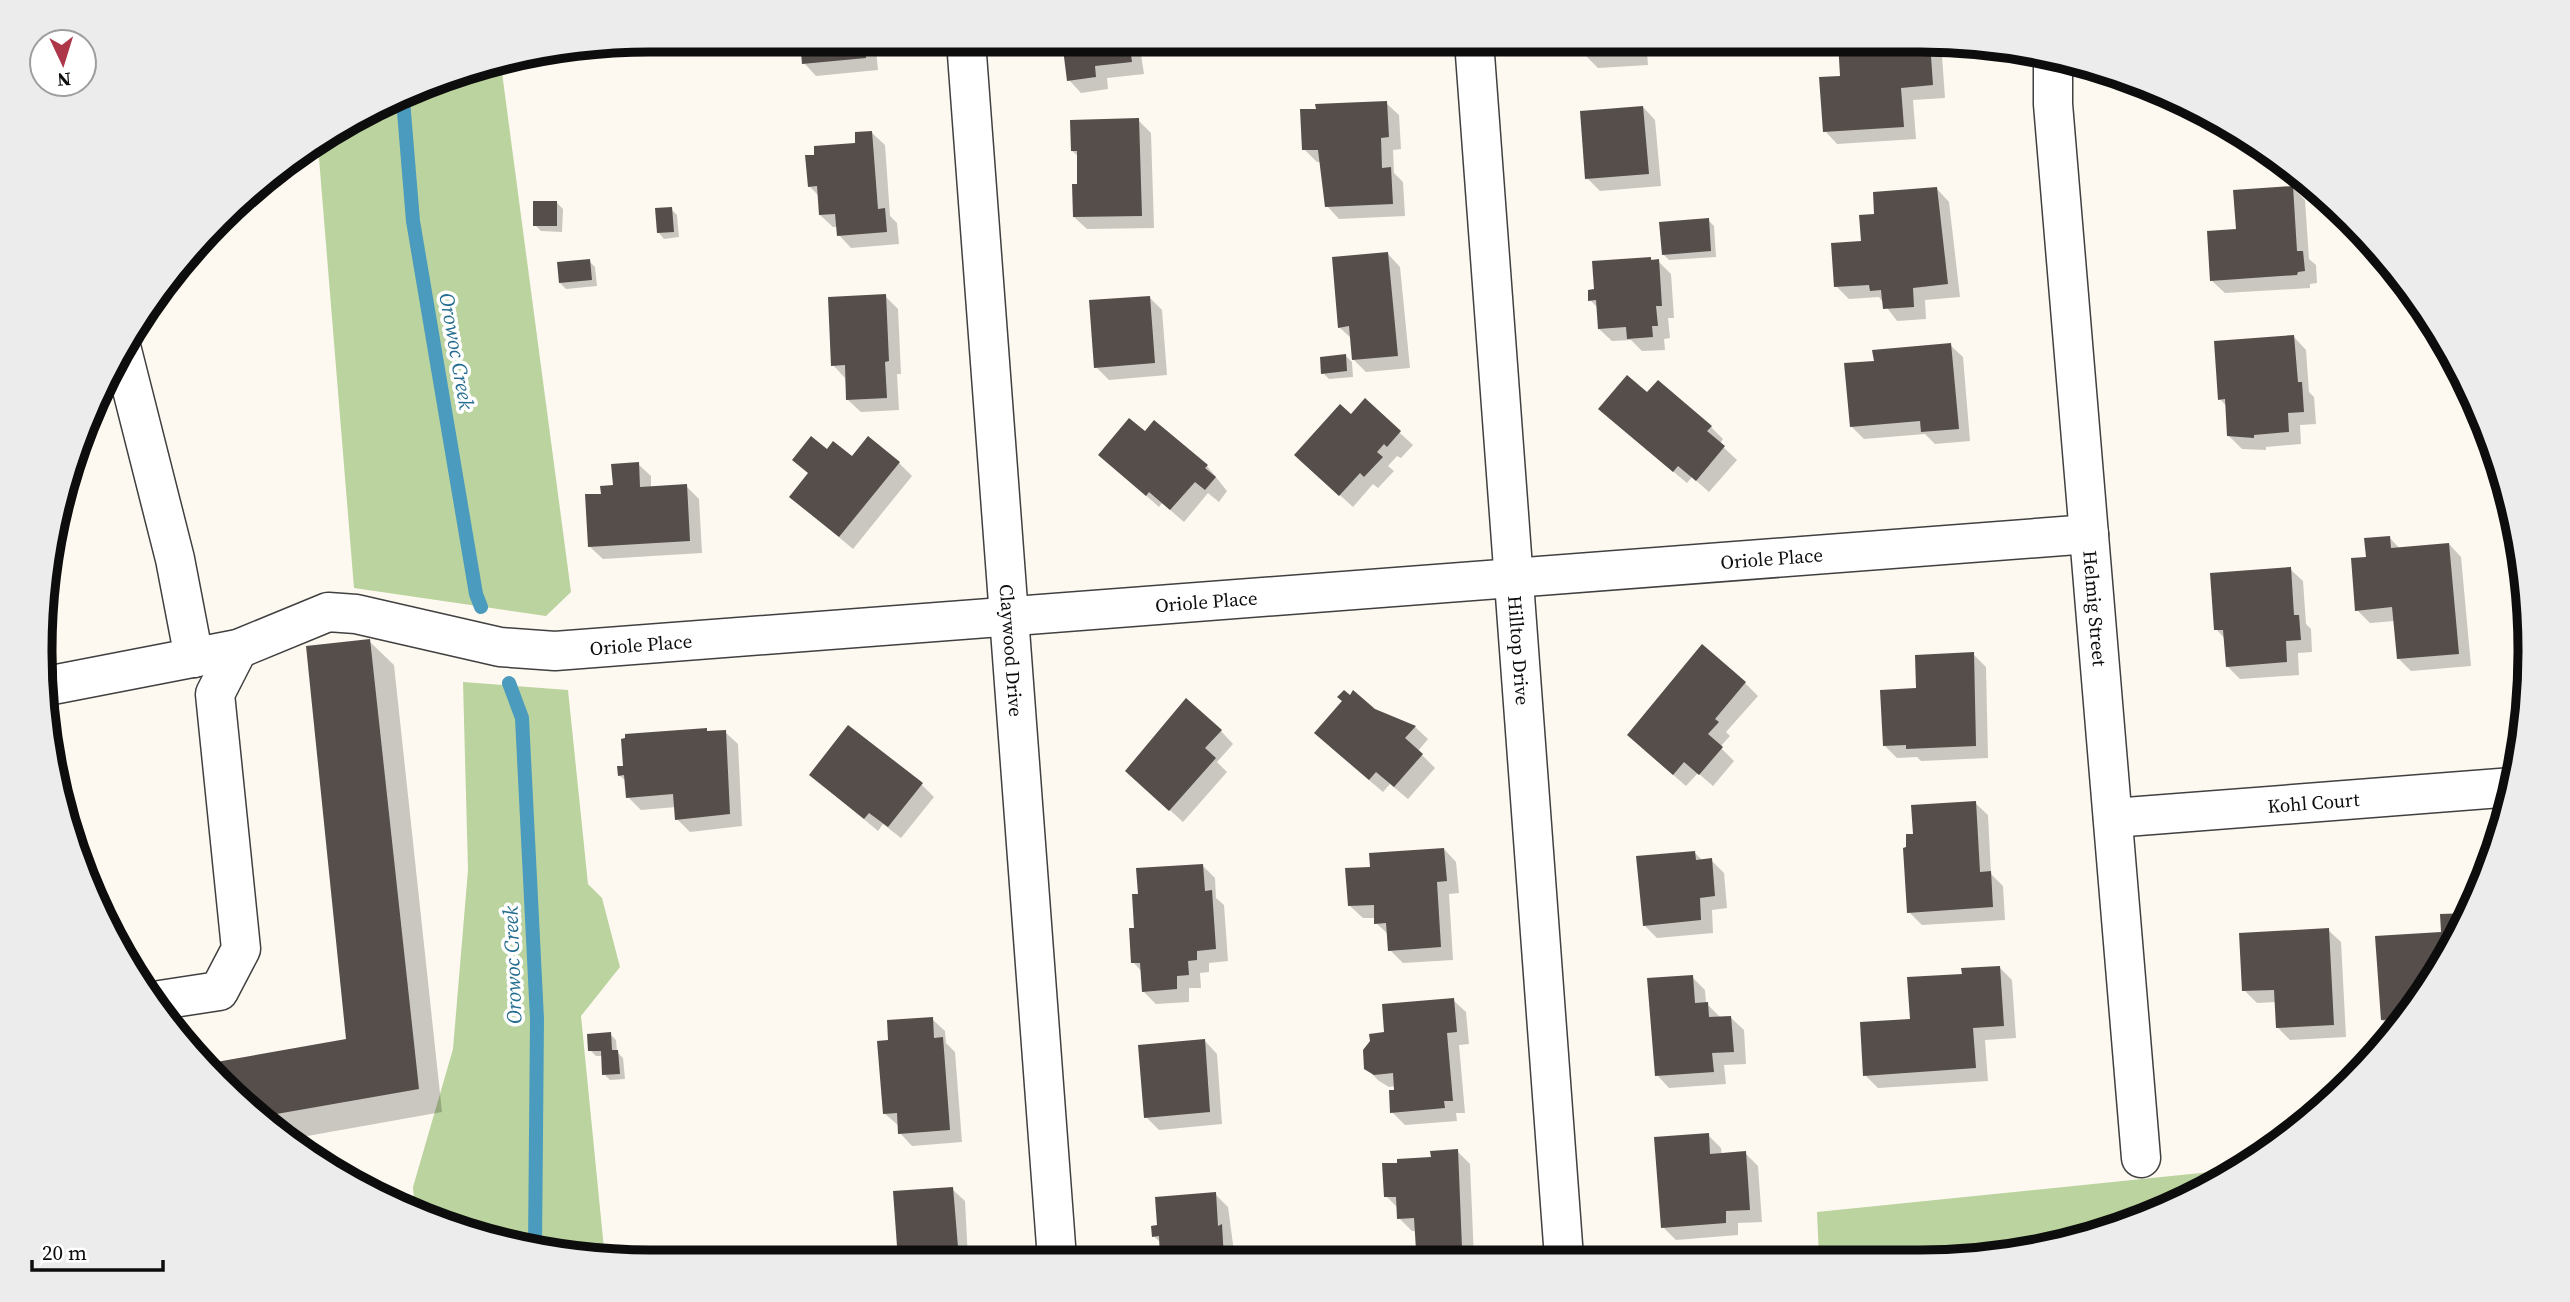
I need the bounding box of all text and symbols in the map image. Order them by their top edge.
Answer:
north arrow [28,28,98,98]
text: N [56,67,72,93]
water label: Orowoc Creek [432,290,482,412]
street label: Oriole Place [1720,541,1824,575]
street label: Helmig Street [2077,549,2113,668]
street label: Claywood Drive [994,583,1029,718]
street label: Oriole Place [1154,584,1258,618]
street label: Hilltop Drive [1502,595,1536,706]
street label: Oriole Place [589,628,693,661]
street label: Kohl Court [2267,786,2361,819]
water label: Orowoc Creek [495,905,529,1025]
scale bar [32,1228,163,1272]
text: 20 m [42,1238,87,1267]

